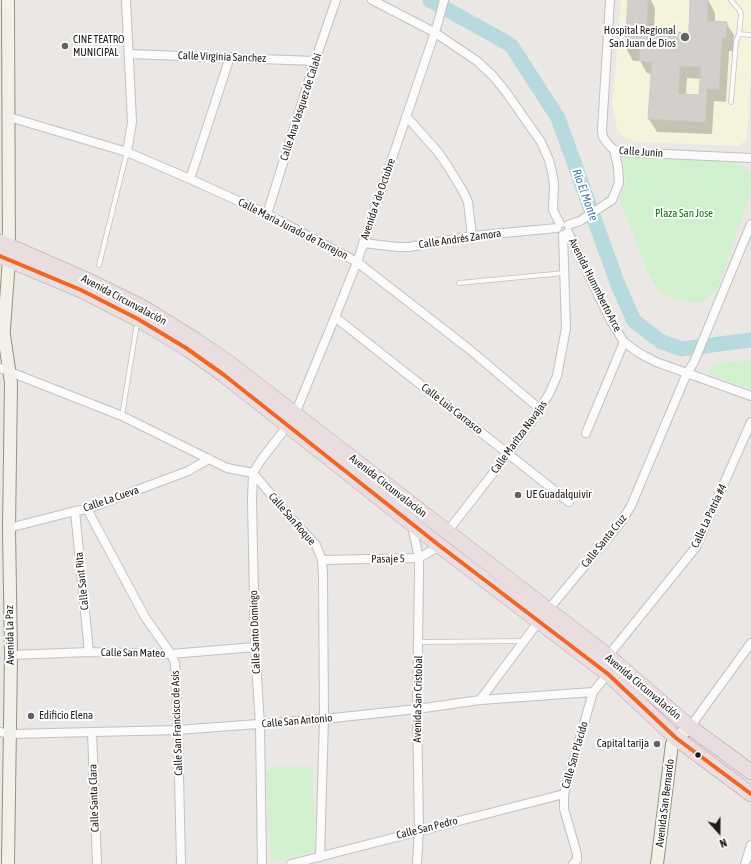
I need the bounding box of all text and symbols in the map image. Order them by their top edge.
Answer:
place label: Hospital Regional San Juan de Dios [604,24,676,50]
marker: Hospital Regional San Juan de Dios [679,31,691,43]
place label: CINE TEATRO MUNICIPAL [73,33,125,59]
marker: CINE TEATRO MUNICIPAL [60,41,70,51]
street label: Calle Virginia Sanchez [178,49,266,65]
street label: Calle Ana Vasquez de Calabi [277,52,325,162]
street label: Calle Junin [618,144,664,160]
street label: Avenida 4 de Octubre [358,157,398,241]
water label: Río El Monte [569,167,601,223]
street label: Calle Maria Jurado de Torrejon [236,196,350,262]
park label: Plaza San Jose [655,207,713,221]
street label: Calle Andrés Zamora [418,227,502,251]
street label: Avenida Hummberto Arce [566,236,624,334]
street label: Avenida Circunvalación [79,272,169,328]
street label: Calle Luis Carrasco [419,381,485,437]
street label: Calle Maritza Navajas [488,398,550,476]
street label: Avenida Circunvalación [347,452,429,520]
street label: Calle La Patria #4 [688,482,730,550]
street label: Calle La Cueva [82,483,140,515]
place label: UE Guadalquivir [526,488,591,502]
street label: Calle San Roque [266,490,318,548]
marker: UE Guadalquivir [513,490,523,500]
street label: Calle Santa Cruz [579,512,629,570]
street label: Calle Sant Rita [72,551,92,611]
street label: Pasaje 5 [371,552,405,566]
street label: Calle Santo Domingo [247,590,263,674]
street label: Avenida La Paz [3,605,17,665]
street label: Calle San Mateo [101,646,165,660]
street label: Avenida Circunvalación [603,652,683,722]
street label: Avenida San Cristobal [411,655,425,743]
street label: Calle San Francisco de Asis [169,670,185,776]
place label: Edificio Elena [39,709,93,723]
marker: Edificio Elena [26,711,36,721]
street label: Calle San Antonio [261,711,333,731]
street label: Calle San Placido [559,720,591,790]
place label: Capital tarija [597,737,649,751]
marker: Capital tarija [652,739,662,749]
unlabelled marker [693,750,703,760]
street label: Avenida San Bernardo [653,758,677,848]
street label: Calle Santa Clara [86,764,102,832]
north arrow [699,812,739,852]
street label: Calle San Pedro [395,814,459,842]
text: N [718,836,728,850]

